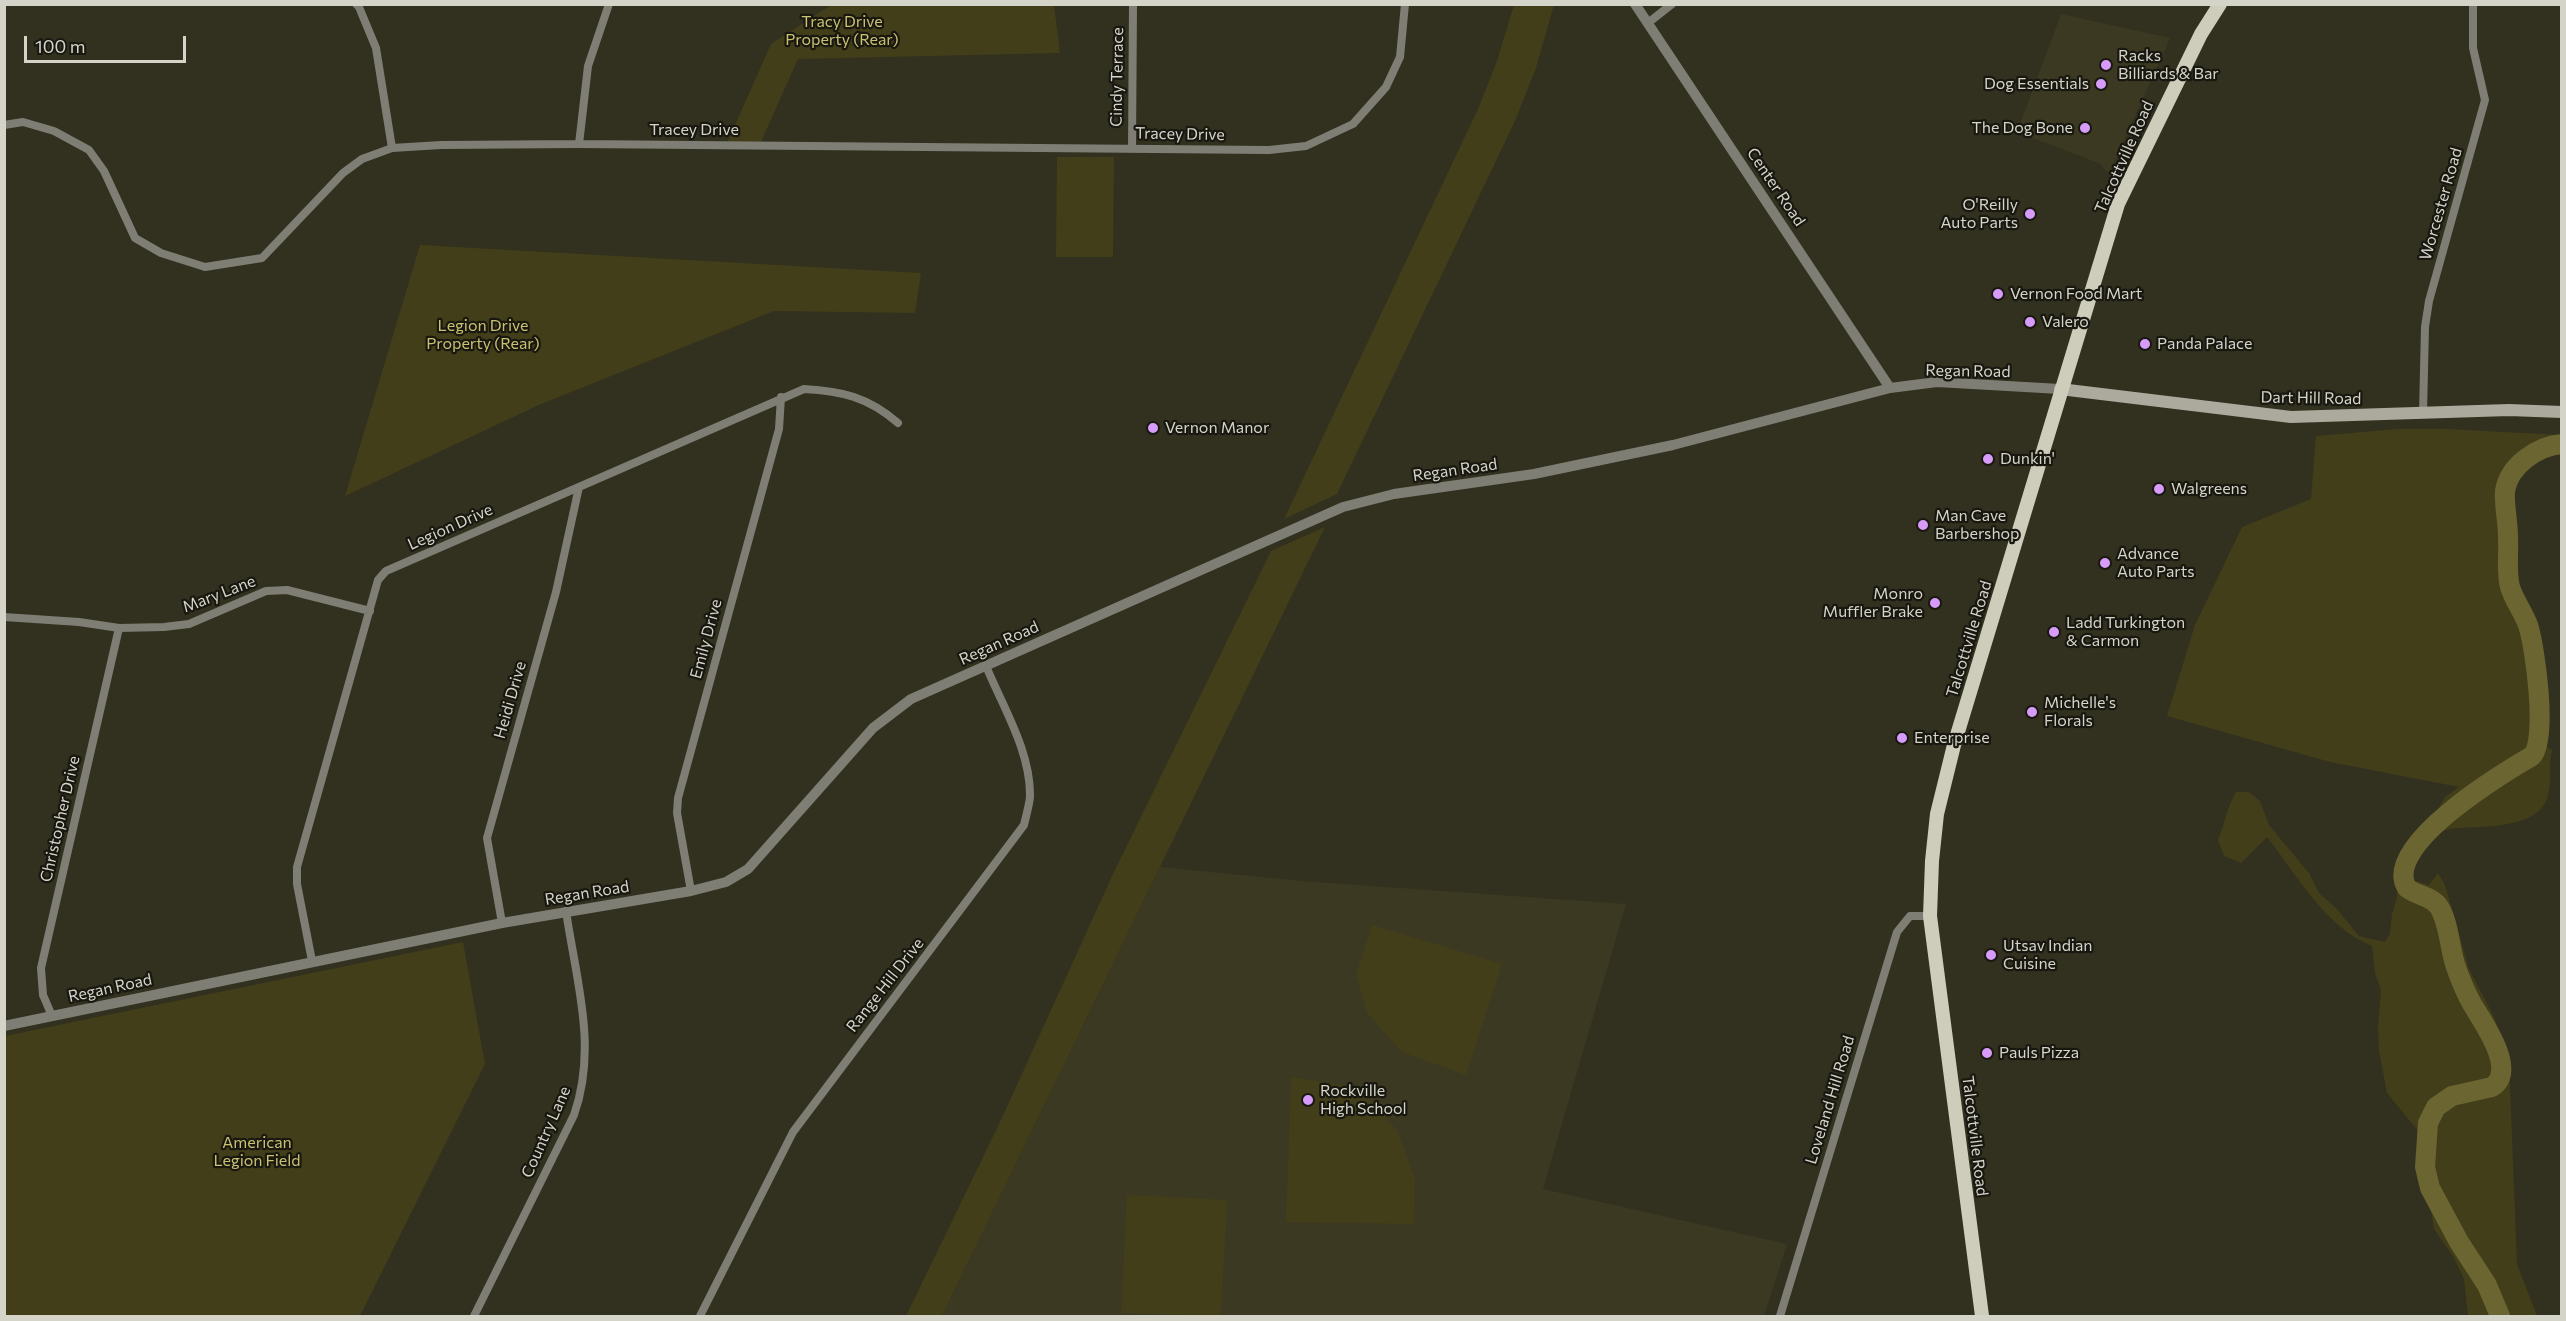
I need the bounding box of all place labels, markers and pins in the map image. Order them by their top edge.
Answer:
place label: Racks Billiards & Bar [2118,46,2219,84]
marker: Racks Billiards & Bar [2099,58,2113,72]
place label: Dog Essentials [1984,74,2089,94]
marker: Dog Essentials [2094,77,2108,91]
place label: The Dog Bone [1971,118,2073,138]
marker: The Dog Bone [2078,121,2092,135]
place label: O'Reilly Auto Parts [1940,195,2018,233]
marker: O'Reilly Auto Parts [2023,207,2037,221]
place label: Vernon Food Mart [2010,284,2142,304]
marker: Vernon Food Mart [1991,287,2005,301]
place label: Valero [2042,312,2089,332]
marker: Valero [2023,315,2037,329]
place label: Panda Palace [2157,334,2252,354]
marker: Panda Palace [2138,337,2152,351]
place label: Vernon Manor [1165,418,1269,438]
marker: Vernon Manor [1146,421,1160,435]
place label: Dunkin' [2000,449,2055,469]
marker: Dunkin' [1981,452,1995,466]
place label: Walgreens [2171,479,2247,499]
marker: Walgreens [2152,482,2166,496]
place label: Man Cave Barbershop [1935,506,2020,544]
marker: Man Cave Barbershop [1916,518,1930,532]
place label: Advance Auto Parts [2117,544,2195,582]
marker: Advance Auto Parts [2098,556,2112,570]
place label: Monro Muffler Brake [1823,584,1923,622]
marker: Monro Muffler Brake [1928,596,1942,610]
place label: Ladd Turkington & Carmon [2066,613,2185,651]
marker: Ladd Turkington & Carmon [2047,625,2061,639]
place label: Michelle's Florals [2044,693,2116,731]
marker: Michelle's Florals [2025,705,2039,719]
place label: Enterprise [1914,728,1990,748]
marker: Enterprise [1895,731,1909,745]
place label: Utsav Indian Cuisine [2003,936,2093,974]
marker: Utsav Indian Cuisine [1984,948,1998,962]
place label: Pauls Pizza [1999,1043,2079,1063]
marker: Pauls Pizza [1980,1046,1994,1060]
place label: Rockville High School [1320,1081,1407,1119]
marker: Rockville High School [1301,1093,1315,1107]

